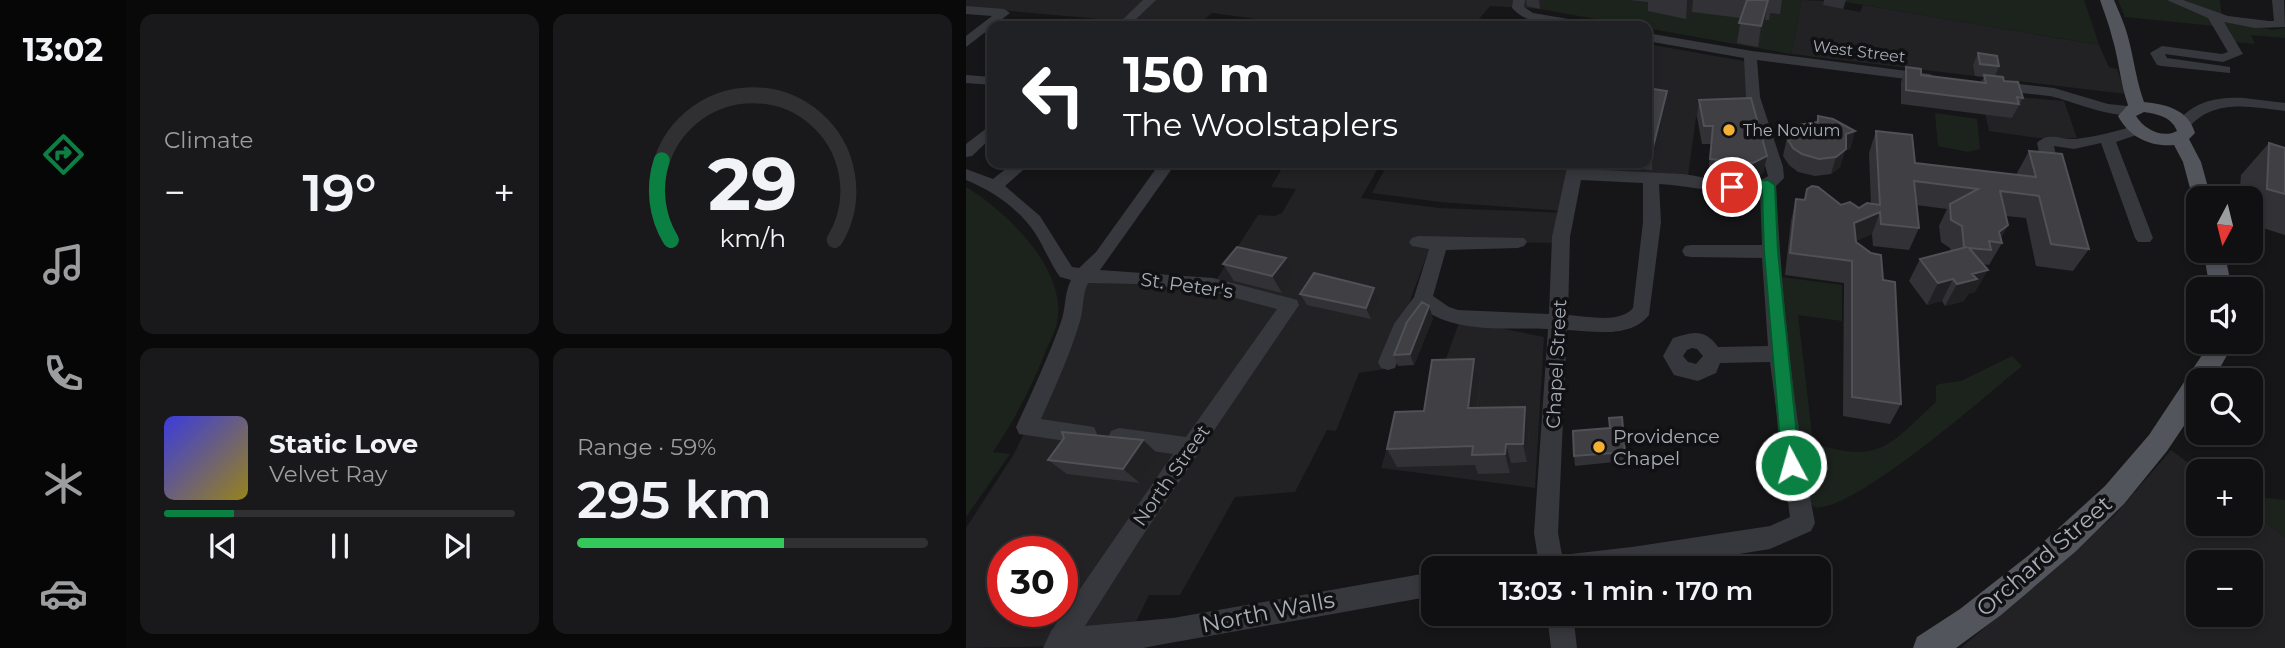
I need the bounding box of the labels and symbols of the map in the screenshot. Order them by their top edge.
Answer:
street label: West Street [1811,36,1907,67]
place label: The Novium [1743,121,1840,140]
marker: The Novium [1721,122,1737,138]
pin [1702,157,1762,217]
north arrow [2186,186,2263,262]
street label: St. Peter's [1139,268,1235,303]
street label: Chapel Street [1542,299,1571,429]
street label: North Street [1128,420,1215,530]
place label: Providence Chapel [1613,425,1720,470]
position arrow [1754,428,1828,502]
marker: Providence Chapel [1591,439,1607,455]
street label: Orchard Street [1971,490,2117,622]
speed limit sign: 30 [987,536,1078,627]
street label: North Walls [1199,585,1337,639]

